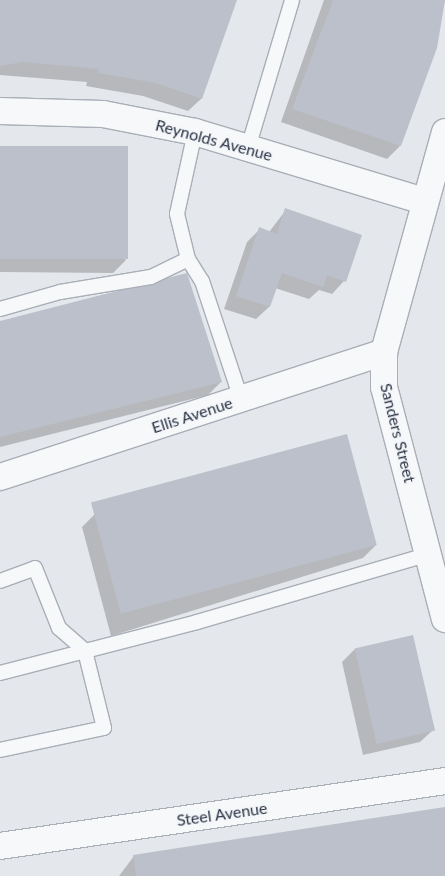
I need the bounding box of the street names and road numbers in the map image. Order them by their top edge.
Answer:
street label: Reynolds Avenue [153,115,275,165]
street label: Sanders Street [376,381,420,485]
street label: Ellis Avenue [149,393,235,437]
street label: Steel Avenue [175,798,269,830]

